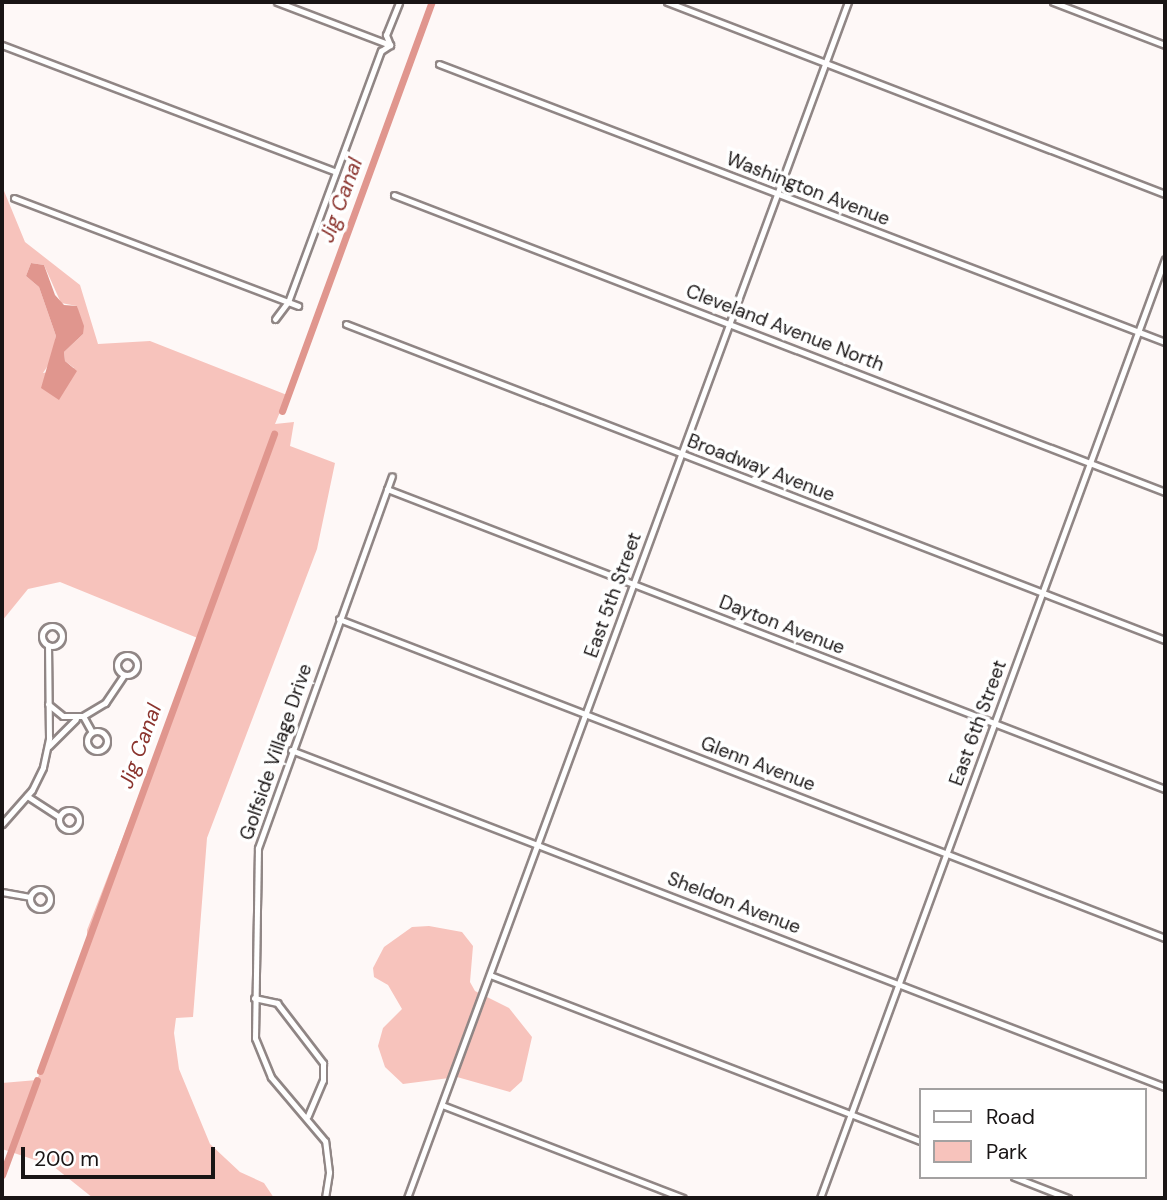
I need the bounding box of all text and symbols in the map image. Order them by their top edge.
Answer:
street label: Washington Avenue [723,147,893,231]
water label: Jig Canal [314,154,368,246]
street label: Cleveland Avenue North [683,280,887,376]
street label: Broadway Avenue [684,429,838,507]
street label: East 5th Street [580,529,646,661]
street label: Dayton Avenue [716,591,848,659]
street label: East 6th Street [945,657,1011,789]
street label: Golfside Village Drive [235,661,317,843]
water label: Jig Canal [113,700,167,792]
street label: Glenn Avenue [697,732,819,796]
street label: Sheldon Avenue [664,867,804,939]
legend [918,1088,1146,1179]
text: Road [986,1103,1035,1131]
scale bar [24,1134,219,1178]
text: Park [986,1138,1027,1166]
text: 200 m [34,1145,99,1173]

